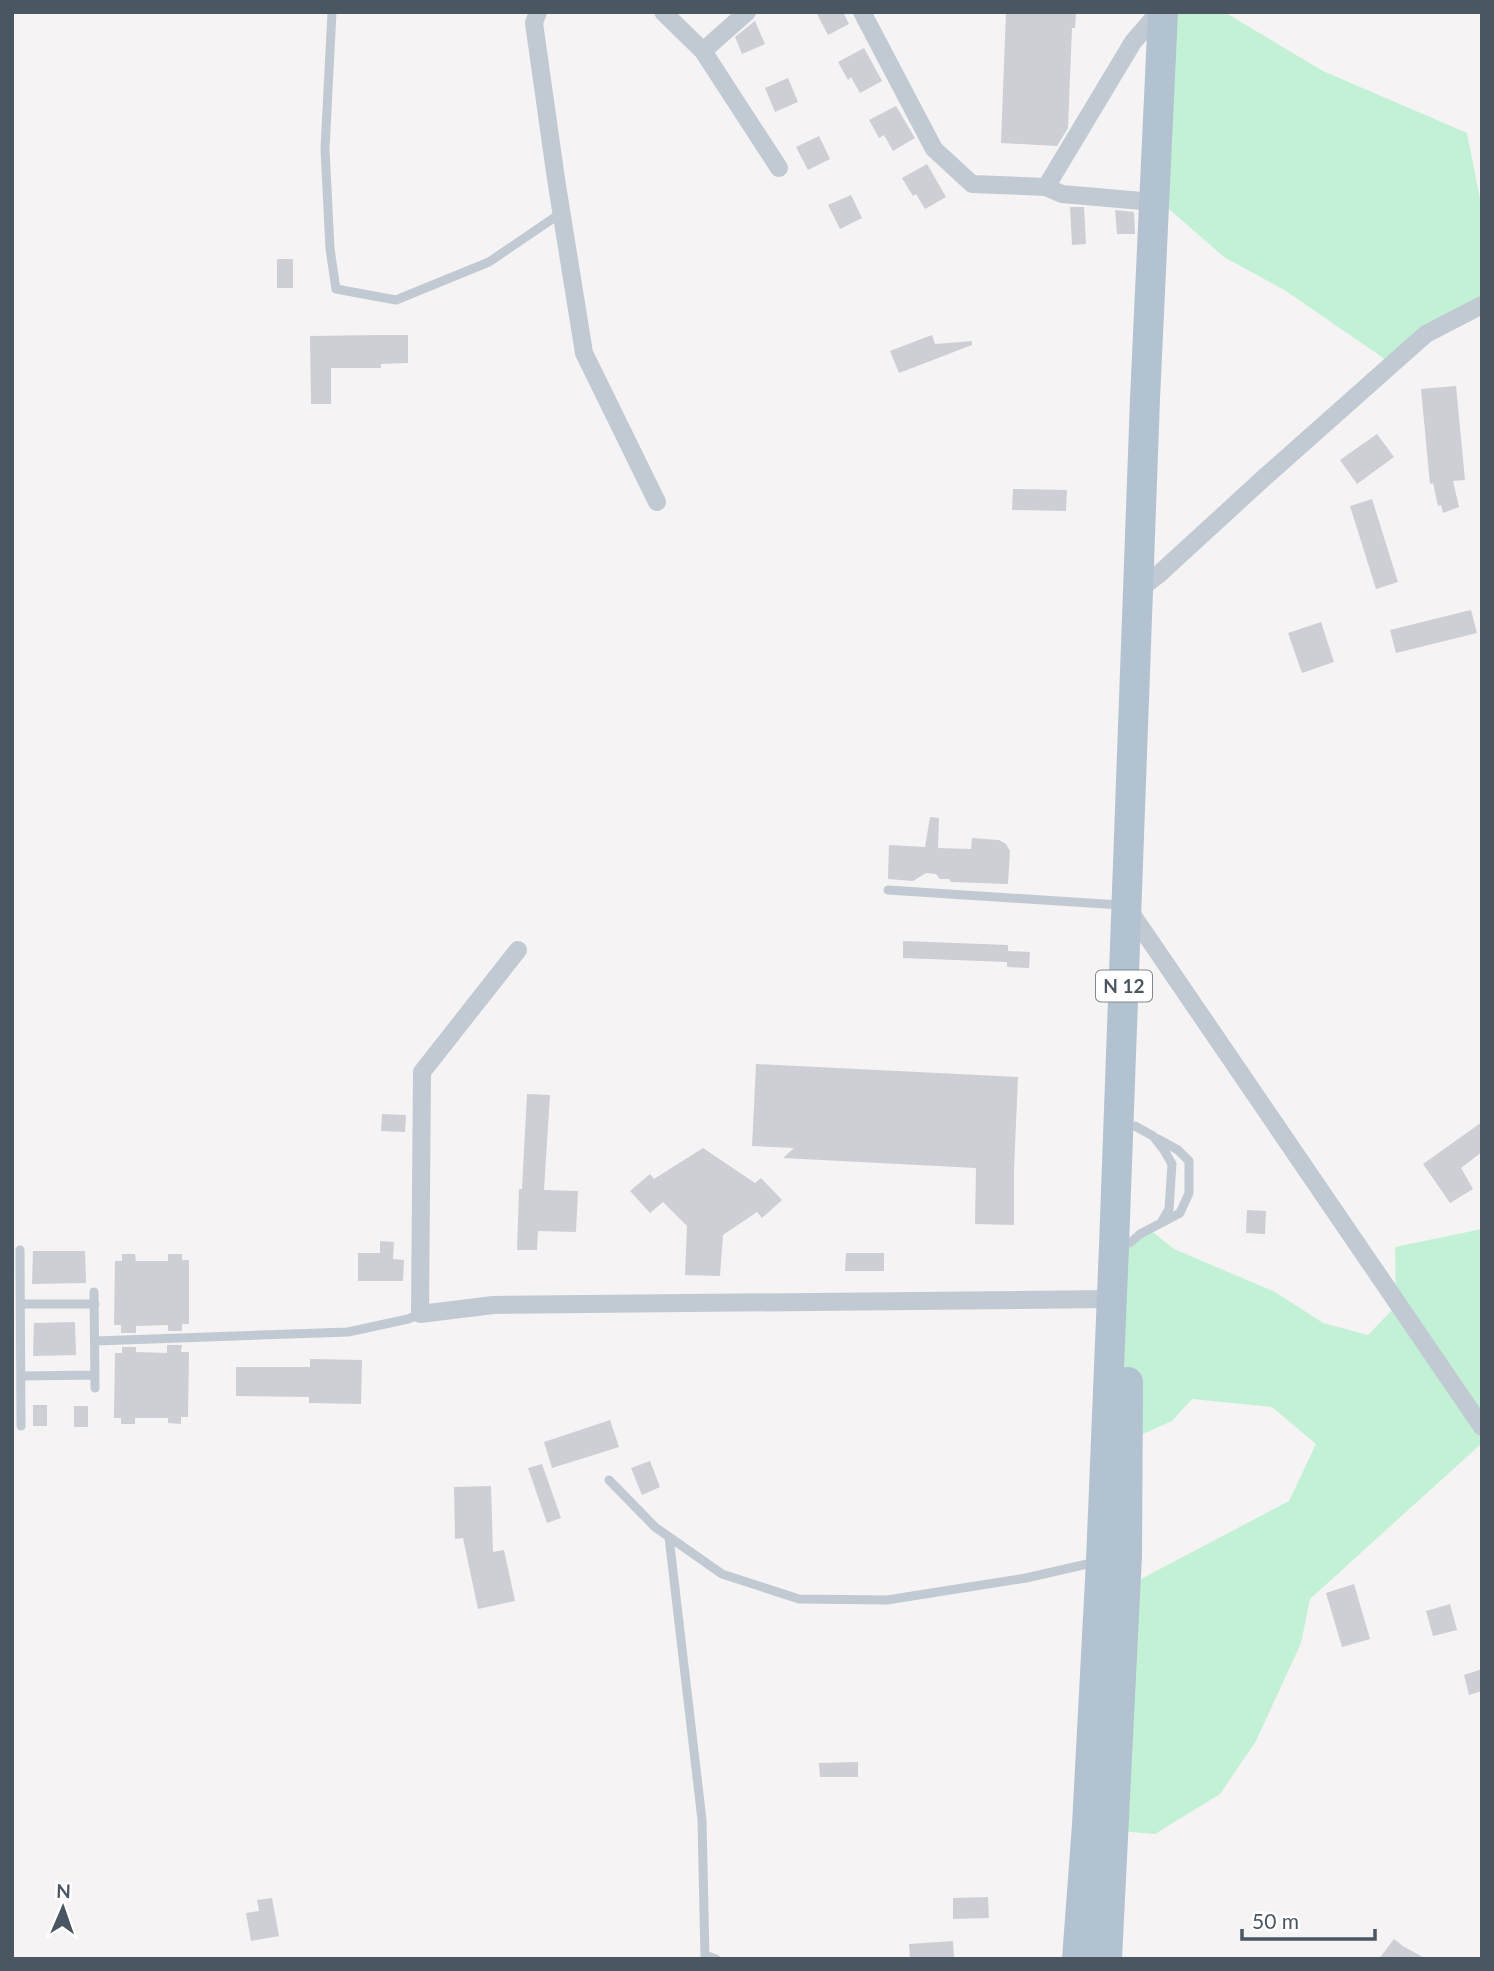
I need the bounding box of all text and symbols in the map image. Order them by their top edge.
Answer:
road number: N 12 [1096,970,1152,1002]
north arrow [28,1873,98,1943]
text: N [56,1879,71,1902]
scale bar [1242,1898,1375,1942]
text: 50 m [1252,1908,1299,1933]

